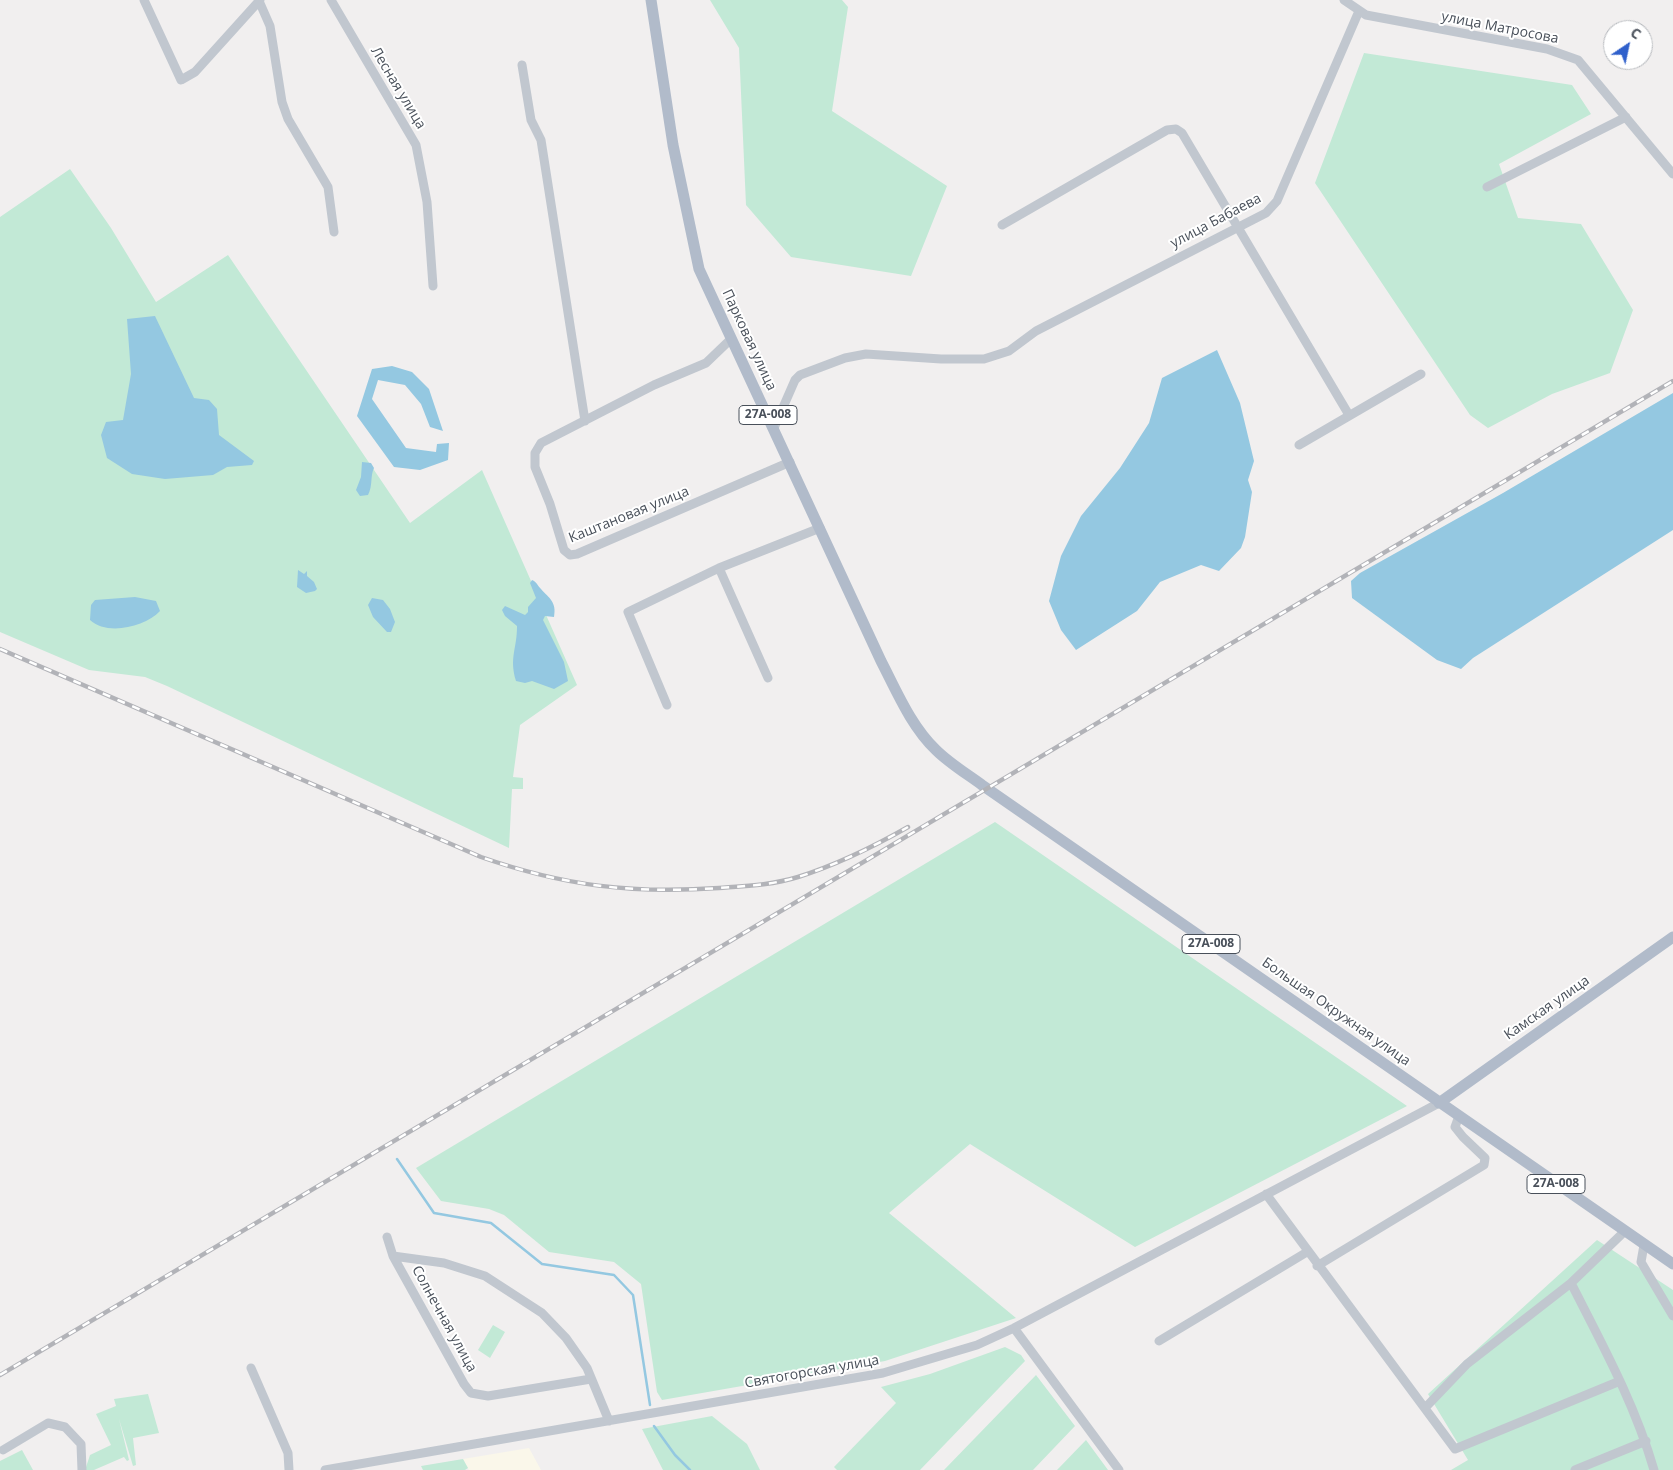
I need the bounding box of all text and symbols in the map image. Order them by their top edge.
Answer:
street label: улица Матросова [1440,8,1560,48]
north arrow [1603,20,1653,70]
text: С [1627,23,1645,43]
street label: Лесная улица [367,44,429,132]
street label: улица Бабаева [1168,190,1264,252]
street label: Парковая улица [718,287,780,393]
road number: 27А-008 [739,406,797,424]
street label: Каштановая улица [566,483,692,547]
road number: 27А-008 [1182,934,1240,954]
street label: Большая Окружная улица [1259,954,1413,1070]
street label: Камская улица [1501,972,1593,1044]
road number: 27А-008 [1527,1174,1585,1194]
street label: Солнечная улица [408,1263,480,1375]
street label: Святогорская улица [743,1352,881,1392]

